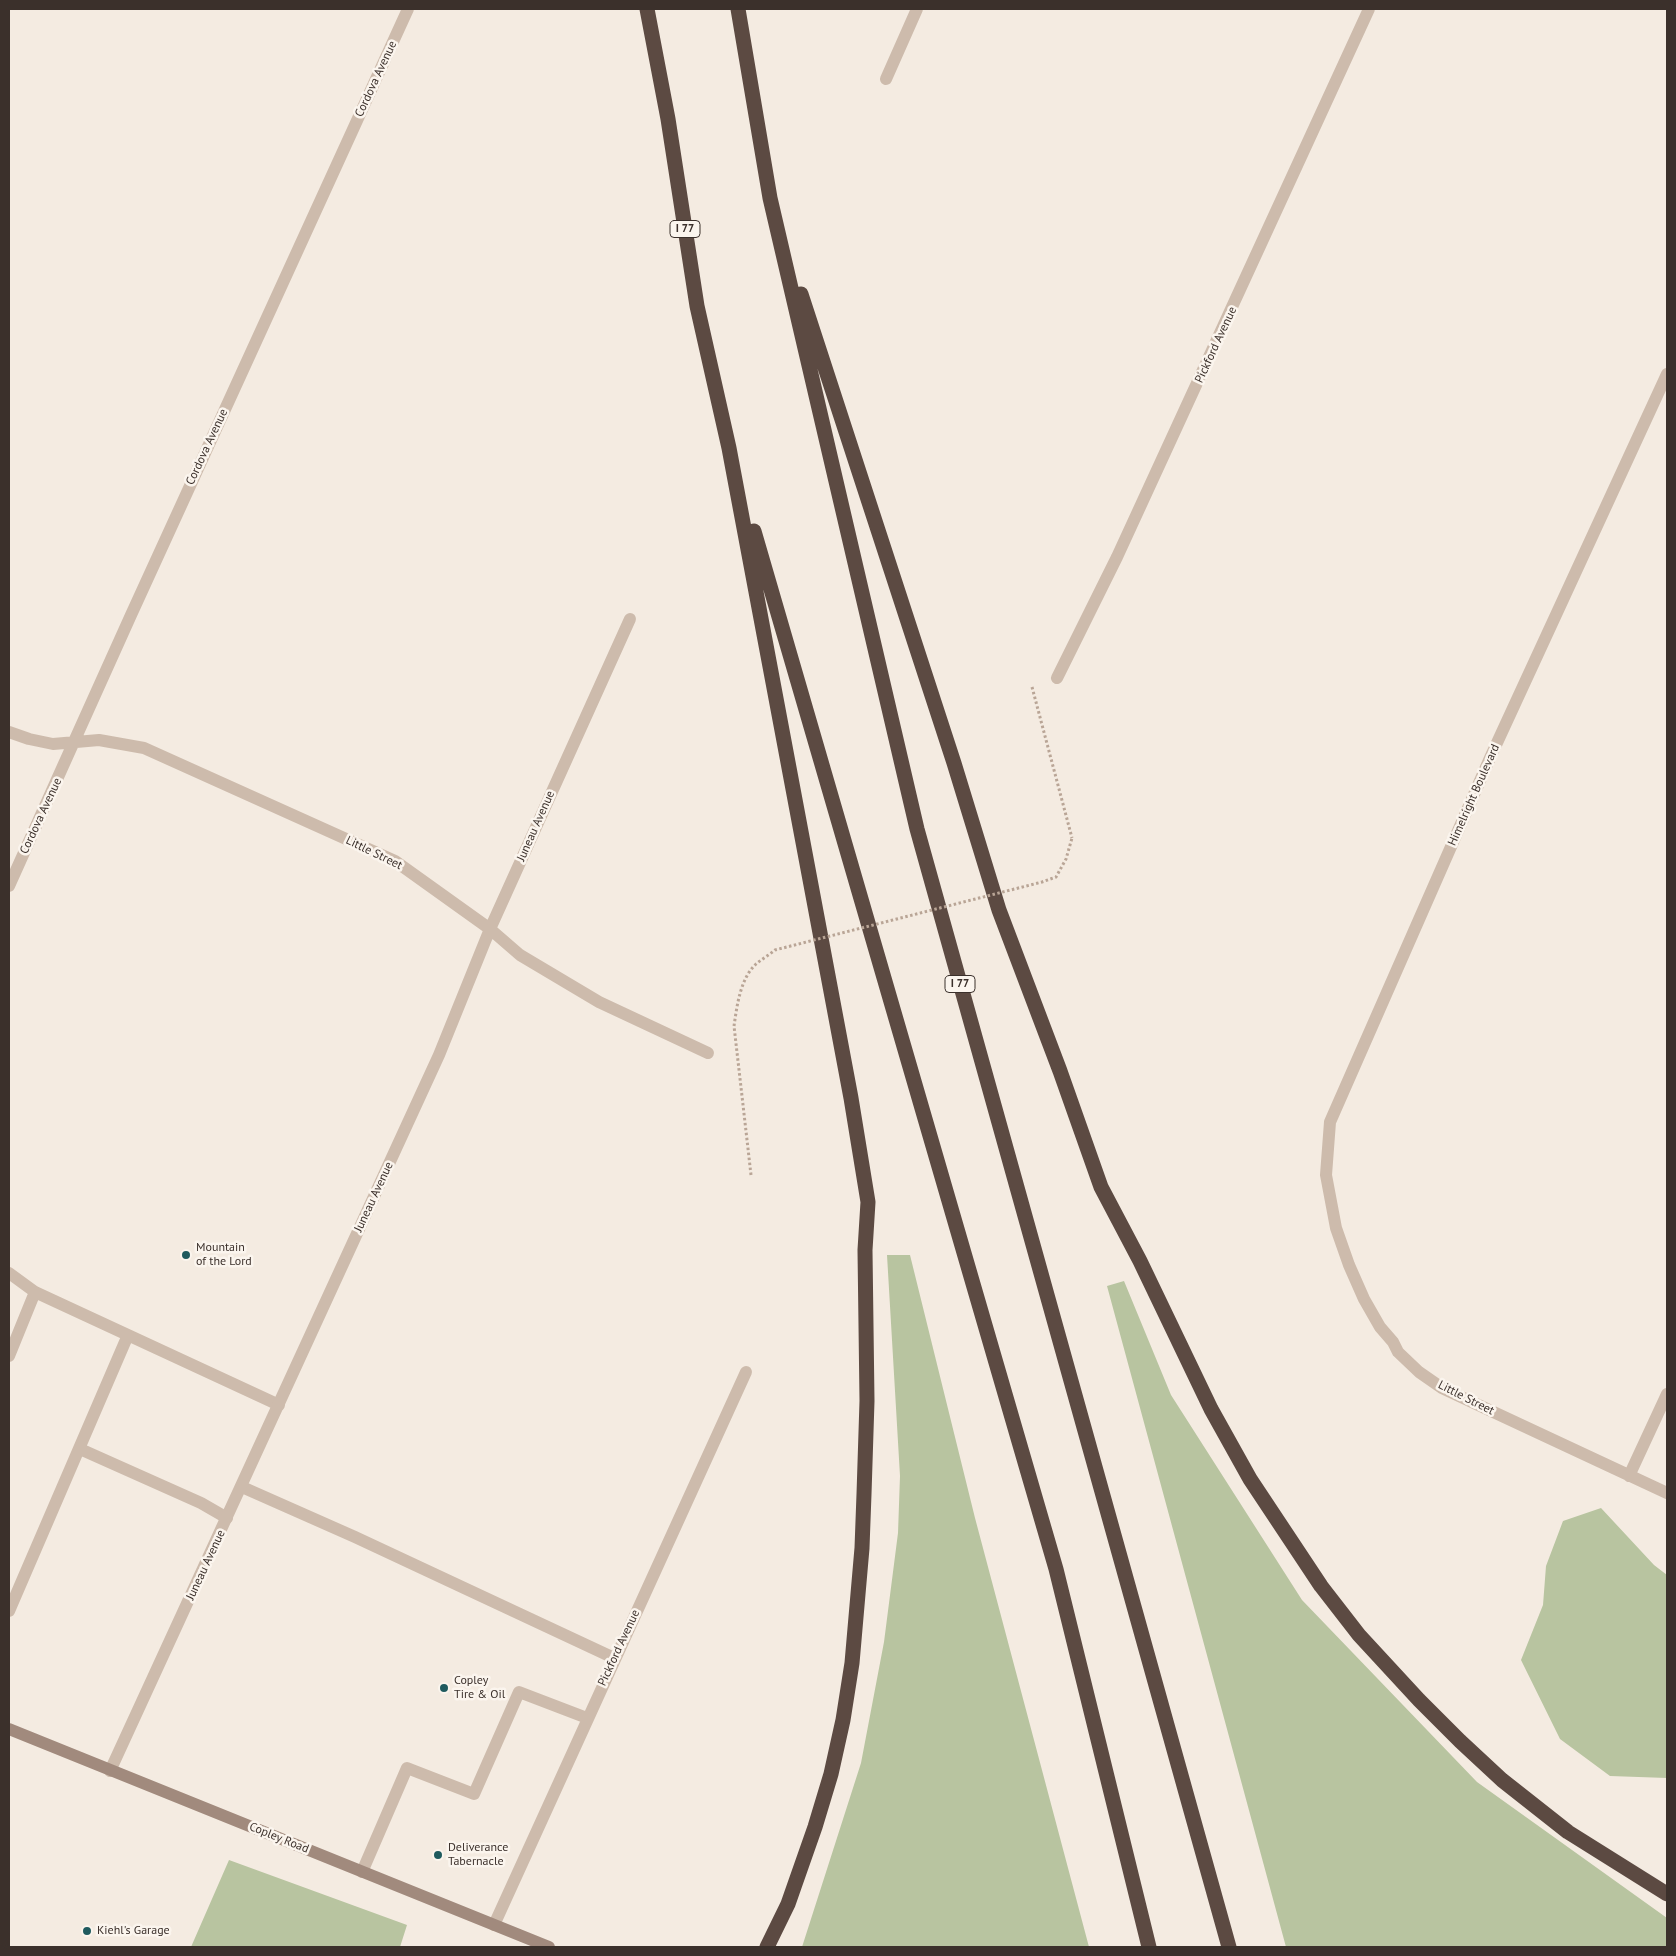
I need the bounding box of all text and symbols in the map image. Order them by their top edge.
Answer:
street label: Cordova Avenue [352,39,400,119]
road number: I 77 [670,220,700,238]
street label: Pickford Avenue [1192,305,1240,385]
street label: Cordova Avenue [183,407,231,487]
street label: Himelright Boulevard [1445,742,1503,848]
street label: Cordova Avenue [17,776,65,856]
street label: Juneau Avenue [514,788,558,864]
street label: Little Street [343,833,405,873]
road number: I 77 [945,976,975,992]
street label: Juneau Avenue [351,1160,397,1234]
place label: Mountain of the Lord [196,1241,252,1269]
marker: Mountain of the Lord [180,1249,192,1261]
street label: Little Street [1436,1378,1496,1418]
street label: Juneau Avenue [183,1528,229,1602]
street label: Pickford Avenue [595,1608,643,1688]
place label: Copley Tire & Oil [454,1674,505,1702]
marker: Copley Tire & Oil [438,1682,450,1694]
street label: Copley Road [247,1820,311,1856]
place label: Deliverance Tabernacle [448,1841,508,1869]
marker: Deliverance Tabernacle [432,1849,444,1861]
place label: Kiehl's Garage [97,1924,170,1938]
marker: Kiehl's Garage [81,1925,93,1937]

